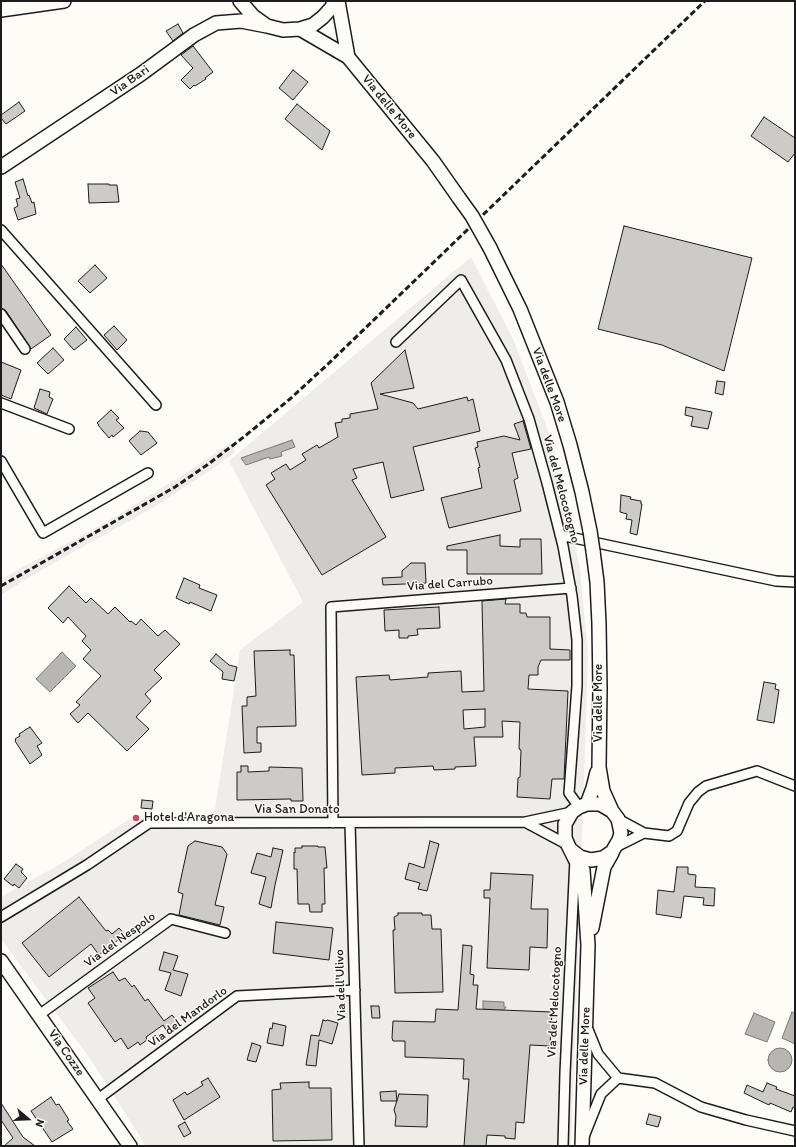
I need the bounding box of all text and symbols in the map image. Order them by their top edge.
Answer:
street label: Via Bari [108,62,152,100]
street label: Via delle More [358,72,420,142]
street label: Via delle More [528,346,570,424]
street label: Via del Melocotogno [539,433,583,545]
street label: Via del Carrubo [407,573,493,595]
street label: Via delle More [591,664,607,742]
street label: Via San Donato [254,802,340,818]
place label: Hotel d'Aragona [144,810,234,826]
marker: Hotel d'Aragona [131,813,141,823]
street label: Via del Nespolo [81,909,159,971]
street label: Via del Melocotogno [544,946,566,1058]
street label: Via dell'Ulivo [332,949,350,1021]
street label: Via del Mandorlo [146,983,230,1051]
street label: Via delle More [576,1007,594,1085]
street label: Via Cozze [44,1027,88,1079]
north arrow [8,1099,48,1139]
text: N [32,1117,47,1129]

